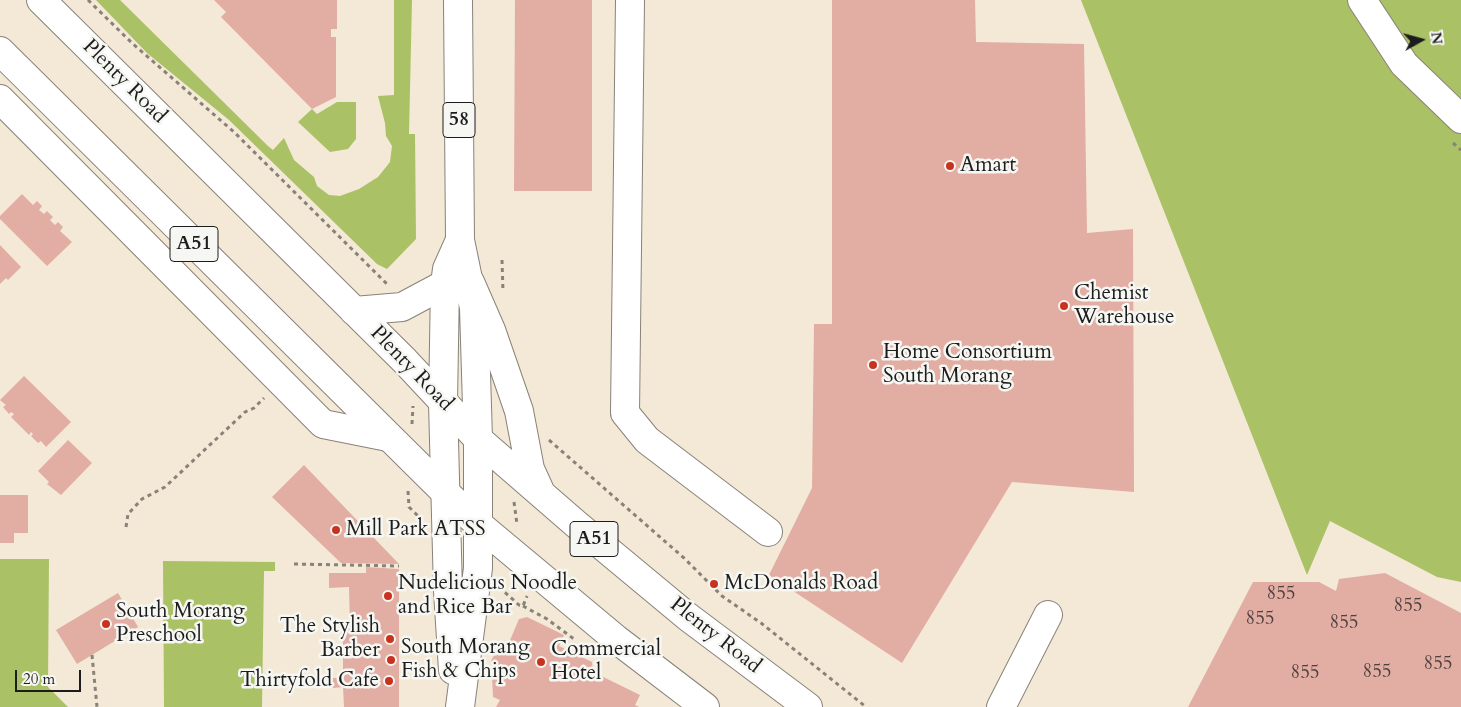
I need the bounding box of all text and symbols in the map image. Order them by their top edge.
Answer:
north arrow [1396,15,1446,65]
text: N [1426,31,1447,45]
street label: Plenty Road [77,35,171,129]
road number: 58 [443,102,475,138]
place label: Amart [960,153,1016,179]
marker: Amart [944,160,956,172]
road number: A51 [170,226,218,262]
place label: Chemist Warehouse [1074,281,1174,331]
marker: Chemist Warehouse [1058,300,1070,312]
street label: Plenty Road [364,321,458,417]
place label: Home Consortium South Morang [883,340,1052,390]
marker: Home Consortium South Morang [867,359,879,371]
place label: Mill Park ATSS [346,517,485,543]
road number: A51 [570,522,618,556]
marker: Mill Park ATSS [330,524,342,536]
place label: Nudelicious Noodle and Rice Bar [398,571,577,621]
place label: McDonalds Road [724,571,878,597]
marker: McDonalds Road [708,578,720,590]
house number: 855 [1266,584,1296,606]
marker: Nudelicious Noodle and Rice Bar [382,590,394,602]
street label: Plenty Road [664,593,766,679]
house number: 855 [1393,596,1423,618]
place label: South Morang Preschool [116,599,245,649]
house number: 855 [1245,609,1275,631]
house number: 855 [1329,613,1359,635]
place label: The Stylish Barber [280,614,380,664]
marker: South Morang Preschool [100,618,112,630]
marker: The Stylish Barber [384,633,396,645]
place label: South Morang Fish & Chips [401,635,530,685]
place label: Commercial Hotel [551,637,661,687]
marker: South Morang Fish & Chips [385,654,397,666]
house number: 855 [1423,654,1453,676]
marker: Commercial Hotel [535,656,547,668]
scale bar [18,660,84,692]
house number: 855 [1362,662,1392,684]
house number: 855 [1290,663,1320,685]
place label: Thirtyfold Cafe [240,668,379,694]
text: 20 m [23,669,55,689]
marker: Thirtyfold Cafe [383,675,395,687]

